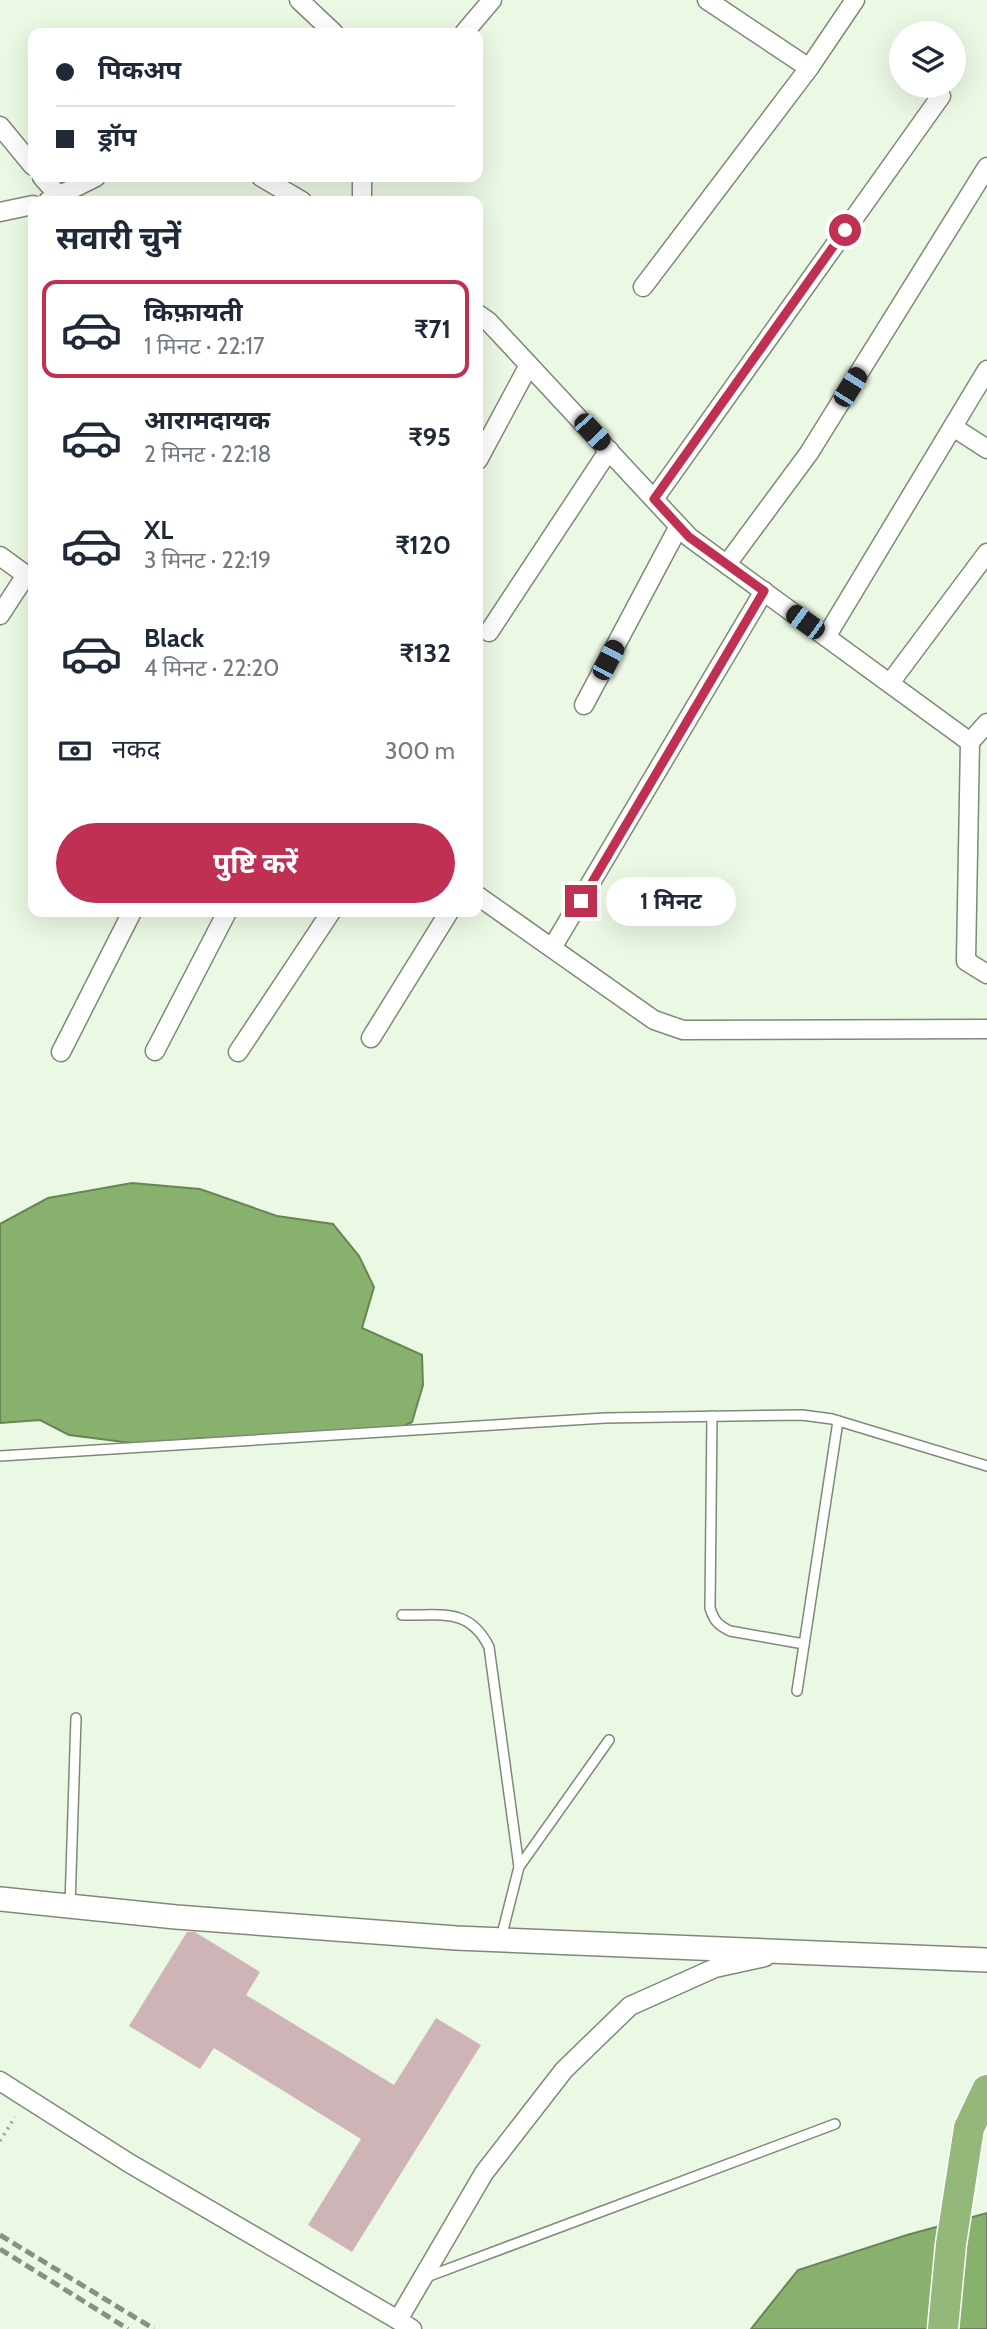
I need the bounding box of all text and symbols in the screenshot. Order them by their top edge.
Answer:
map controls [889,21,966,98]
button: layers [889,21,966,98]
text: पिकअप [98,54,181,86]
text: ड्रॉप [98,121,136,153]
route start [829,214,861,246]
text: सवारी चुनें [56,218,181,257]
text: किफ़ायती [144,296,243,328]
icon: car [60,298,123,361]
text: ₹71 [414,313,451,345]
text: 1 मिनट · 22:17 [144,332,265,360]
car [830,364,871,410]
text: आरामदायक [144,404,270,436]
icon: car [60,406,123,469]
car [570,409,615,455]
text: ₹95 [408,421,451,453]
text: 2 मिनट · 22:18 [144,440,271,468]
icon: car [60,514,123,577]
text: XL [144,514,173,546]
text: ₹120 [395,529,451,561]
text: 3 मिनट · 22:19 [144,546,271,574]
car [782,601,829,643]
icon: car [60,622,123,685]
text: Black [144,622,204,654]
text: ₹132 [399,637,451,669]
car [589,637,628,683]
text: 4 मिनट · 22:20 [144,654,279,682]
icon: cash [56,732,94,770]
text: नकद [112,733,160,765]
text: 300 m [385,737,455,765]
button: पुष्टि करें [56,823,455,903]
callout: 1 मिनट [606,876,735,926]
route end [565,885,597,917]
text: 1 मिनट [640,887,702,915]

